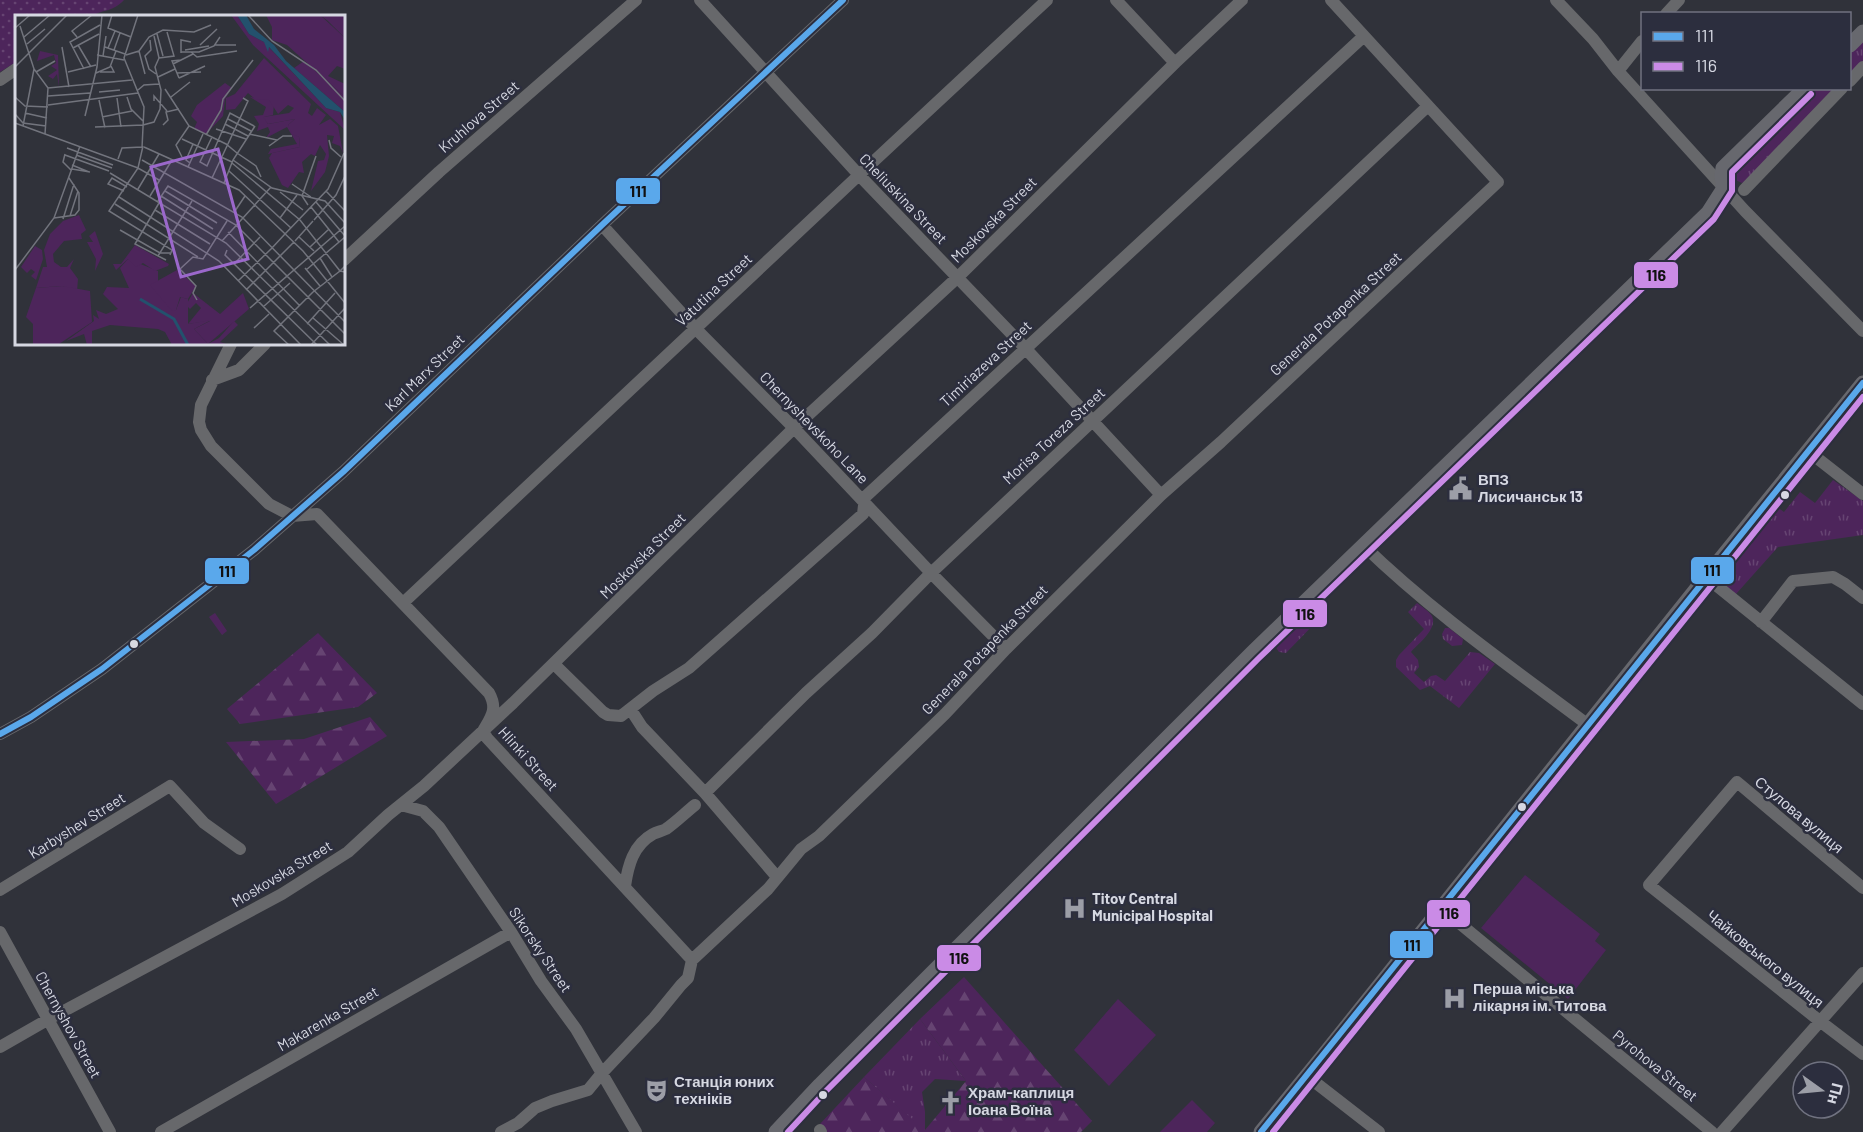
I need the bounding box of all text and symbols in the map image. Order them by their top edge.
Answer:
legend [1641,12,1851,90]
inset map [15,15,345,345]
text: 111 [1695,24,1714,46]
text: 116 [1695,54,1717,76]
street label: Kruhlova Street [434,76,522,156]
street label: Cheliuskina Street [856,149,951,247]
street label: Moskovska Street [947,173,1040,266]
line badge: 111 [615,177,661,205]
text: 111 [629,181,647,200]
street label: Generala Potapenka Street [1266,248,1405,379]
street label: Vatutina Street [671,249,755,329]
line badge: 116 [1633,261,1679,289]
text: 116 [1646,265,1666,284]
street label: Timiriazeva Street [936,316,1035,410]
street label: Karl Marx Street [381,330,468,415]
street label: Chernyshevskoho Lane [757,368,873,487]
street label: Morisa Toreza Street [998,383,1108,487]
place label: ВПЗ Лисичанськ 13 [1478,470,1583,505]
public building icon: ВПЗ Лисичанськ 13 [1447,476,1473,502]
unlabelled marker [1779,489,1791,501]
street label: Moskovska Street [596,509,689,602]
line badge: 111 [1690,556,1735,585]
line badge: 111 [204,557,250,585]
text: 111 [1703,560,1721,579]
text: 111 [218,561,236,580]
street label: Generala Potapenka Street [918,581,1051,718]
line badge: 116 [1282,599,1328,628]
text: 116 [1295,604,1315,623]
unlabelled marker [128,638,140,650]
street label: Hlinki Street [495,722,562,794]
street label: Стулова вулиця [1752,772,1848,857]
street label: Karbyshev Street [25,788,128,862]
unlabelled marker [1516,801,1528,813]
street label: Moskovska Street [228,836,335,910]
place label: Titov Central Municipal Hospital [1092,889,1213,924]
hospital icon: Titov Central Municipal Hospital [1061,895,1087,921]
line badge: 116 [1426,899,1471,928]
street label: Sikorsky Street [506,903,576,996]
text: 116 [1439,903,1459,922]
street label: Чайковського вулиця [1704,906,1828,1011]
line badge: 111 [1389,930,1434,959]
text: 111 [1403,935,1421,954]
line badge: 116 [936,944,982,972]
text: 116 [949,948,969,967]
street label: Chernyshov Street [32,968,106,1081]
place label: Перша міська лікарня ім. Титова [1473,979,1607,1014]
street label: Makarenka Street [274,982,381,1054]
hospital icon: Перша міська лікарня ім. Титова [1442,985,1468,1011]
street label: Pyrohova Street [1610,1026,1702,1105]
north arrow [1791,1060,1851,1120]
place label: Станція юних техніків [674,1072,775,1107]
theatre icon: Станція юних техніків [643,1078,669,1104]
text: Пн [1824,1081,1848,1107]
place label: Храм-каплиця Іоана Воїна [968,1083,1074,1118]
unlabelled marker [817,1089,829,1101]
church icon: Храм-каплиця Іоана Воїна [937,1089,963,1115]

